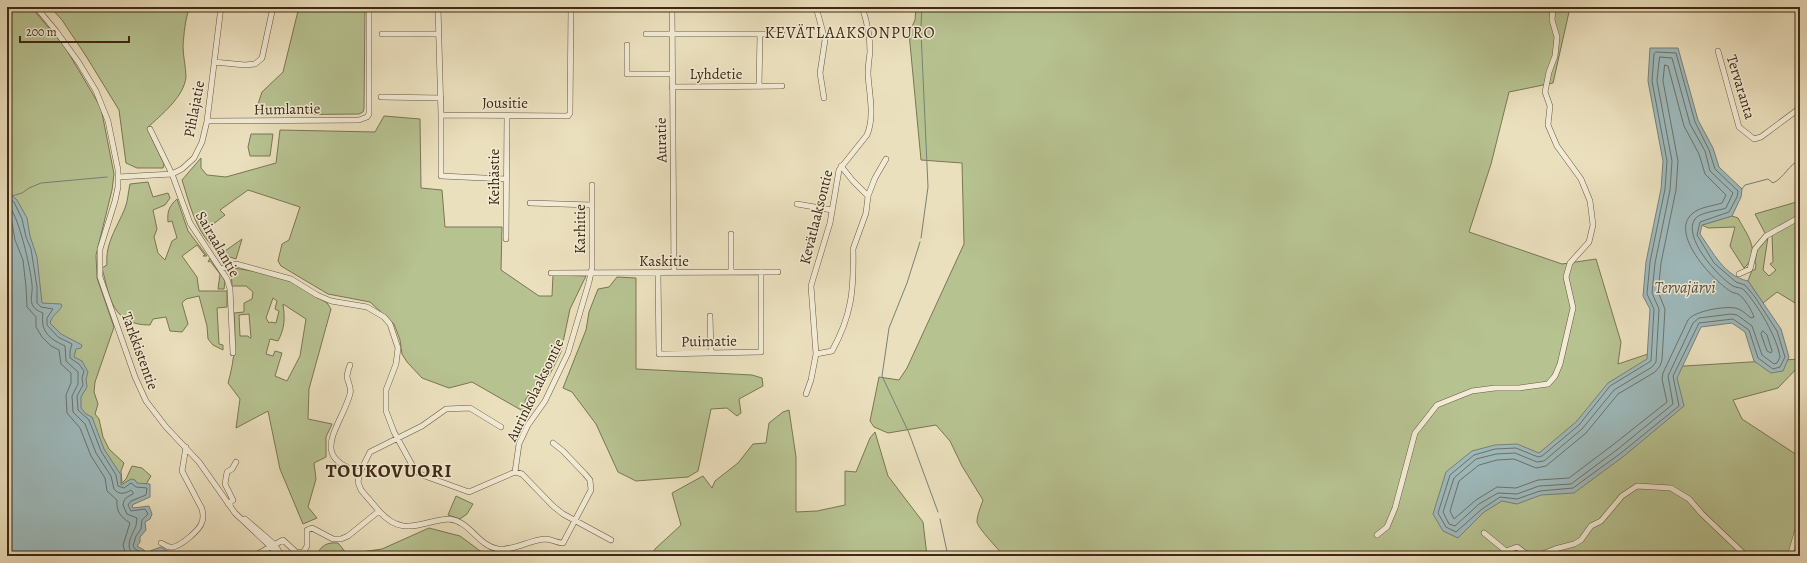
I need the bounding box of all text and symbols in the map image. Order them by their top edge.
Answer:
scale bar [20,18,129,44]
district label: KEVÄTLAAKSONPURO [765,22,935,44]
text: 200 m [26,24,57,40]
street label: Tervaranta [1722,52,1760,122]
street label: Lyhdetie [690,64,743,84]
street label: Pihlajatie [179,79,209,139]
street label: Jousitie [482,93,528,113]
street label: Humlantie [253,98,321,120]
street label: Auratie [651,117,671,164]
street label: Keihästie [484,148,504,205]
street label: Kevätlaaksontie [795,167,837,266]
street label: Karhitie [570,204,590,254]
street label: Sairaalantie [191,207,245,281]
street label: Kaskitie [639,251,689,271]
water label: Tervajärvi [1655,277,1715,299]
street label: Tarkkistentie [117,309,163,393]
street label: Puimatie [681,331,737,351]
street label: Aurinkolaaksontie [501,335,569,446]
district label: TOUKOVUORI [326,458,452,484]

